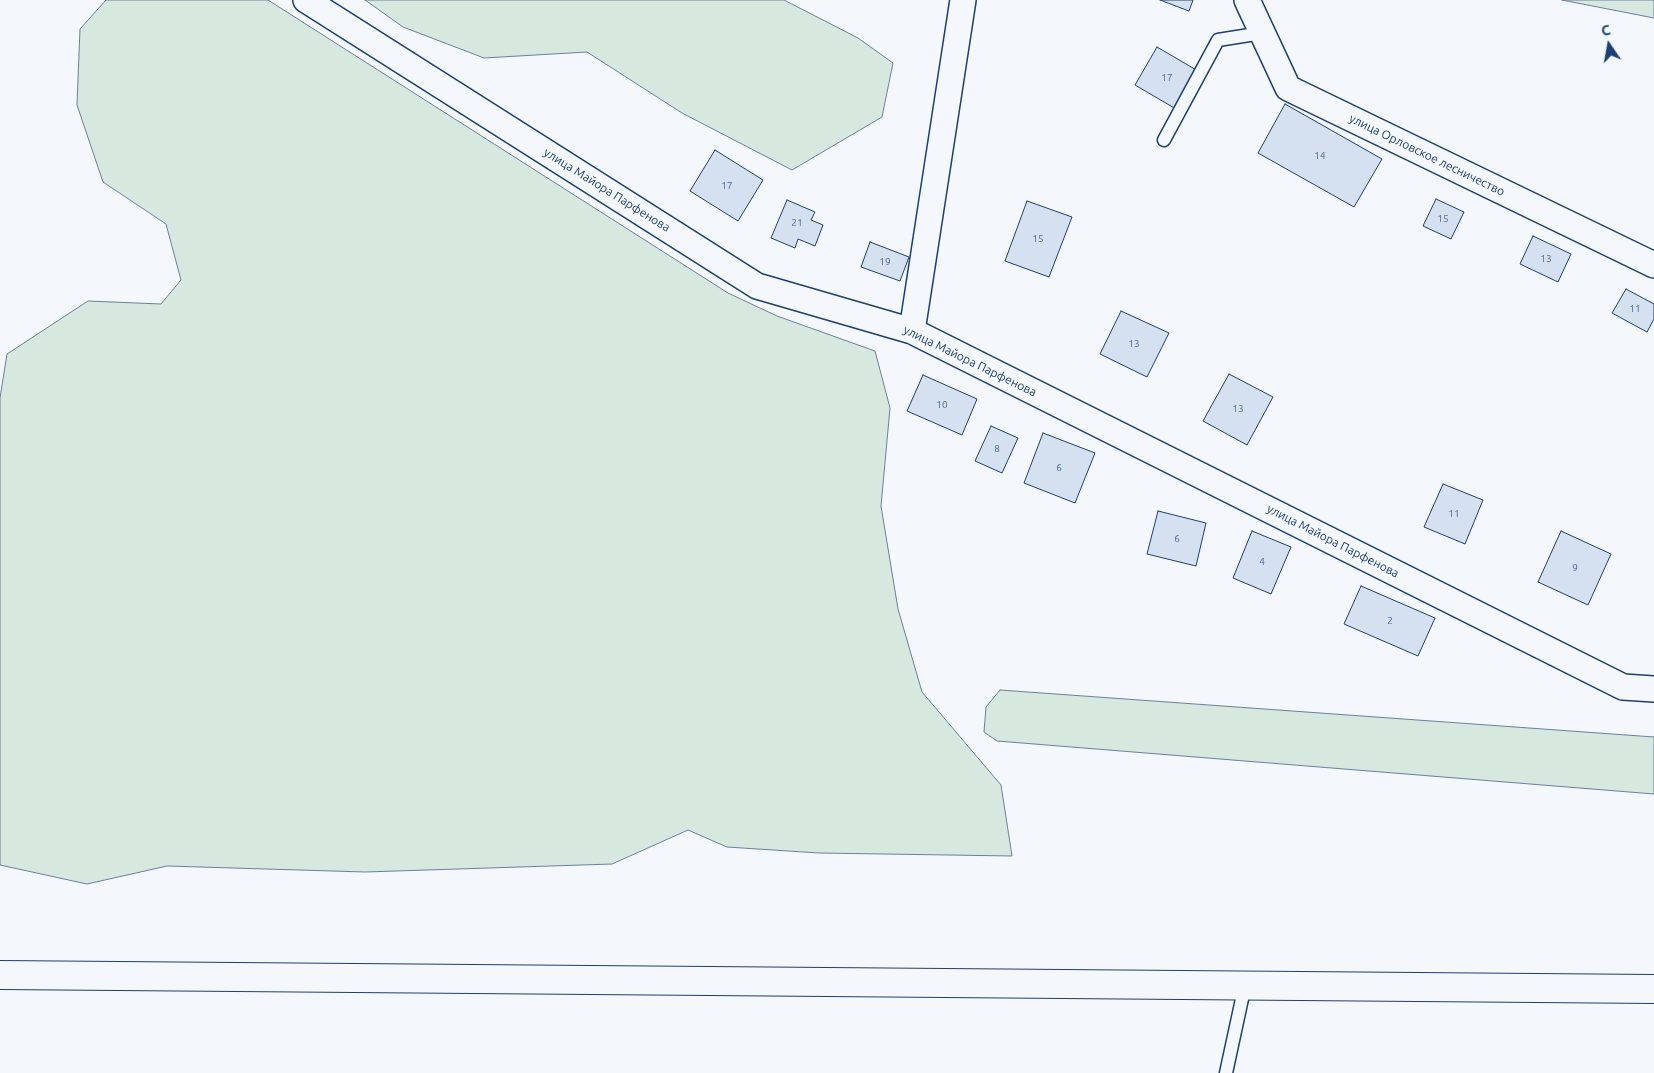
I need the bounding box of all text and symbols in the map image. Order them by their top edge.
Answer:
north arrow [1584,20,1634,70]
text: С [1600,22,1612,39]
house number: 17 [1161,72,1173,84]
street label: улица Орловское лесничество [1347,111,1507,199]
street label: улица Майора Парфенова [541,145,673,235]
house number: 14 [1314,150,1326,162]
house number: 17 [721,180,733,192]
house number: 15 [1437,213,1449,225]
house number: 21 [791,217,803,229]
house number: 15 [1032,233,1044,245]
house number: 13 [1540,253,1552,265]
house number: 19 [879,256,891,268]
house number: 11 [1629,303,1641,315]
street label: улица Майора Парфенова [901,322,1039,400]
house number: 13 [1128,338,1140,350]
house number: 10 [936,399,948,411]
house number: 13 [1232,403,1244,415]
house number: 8 [994,443,1000,455]
house number: 6 [1056,462,1062,474]
street label: улица Майора Парфенова [1265,501,1401,581]
house number: 11 [1448,508,1460,520]
house number: 6 [1174,533,1180,545]
house number: 4 [1259,556,1265,568]
house number: 9 [1572,562,1578,574]
house number: 2 [1387,615,1393,627]

